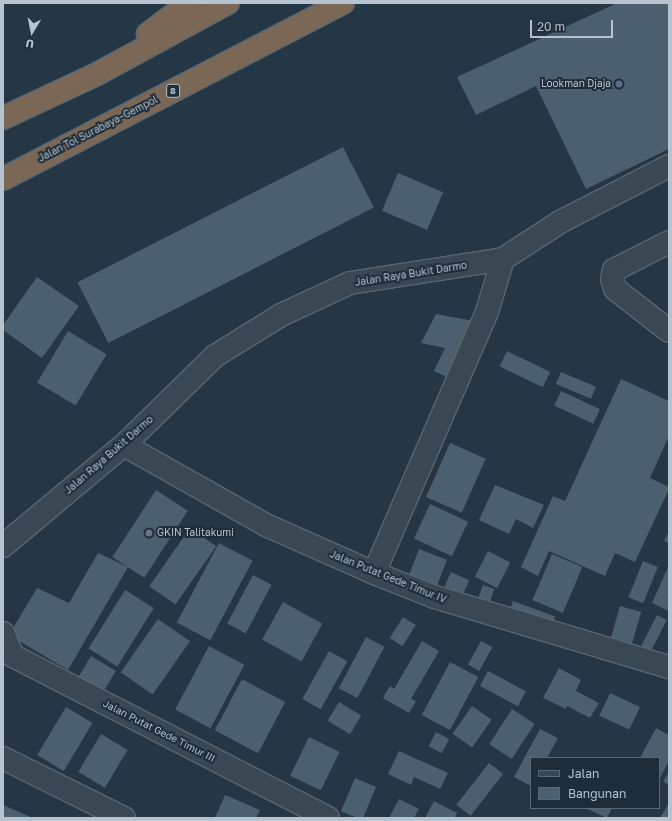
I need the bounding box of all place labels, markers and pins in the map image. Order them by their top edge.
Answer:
place label: Lookman Djaja [541,78,611,90]
marker: Lookman Djaja [614,79,624,89]
place label: GKIN Talitakumi [157,527,234,539]
marker: GKIN Talitakumi [144,528,154,538]

